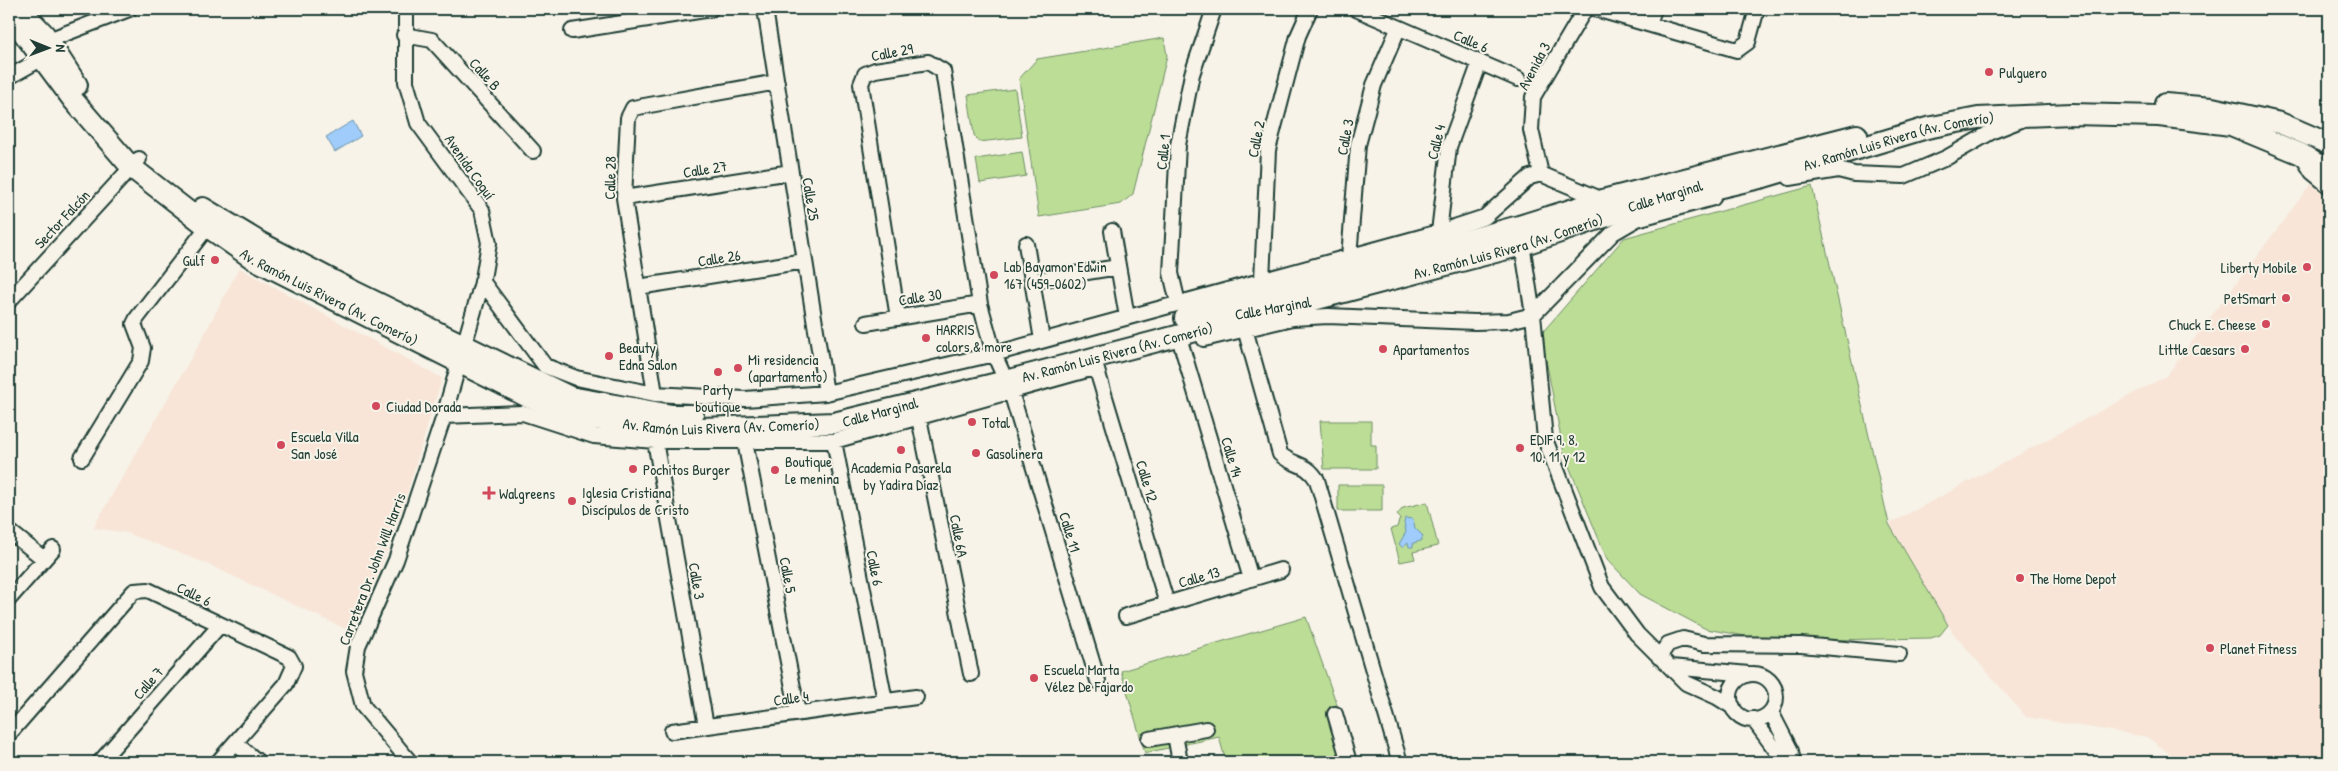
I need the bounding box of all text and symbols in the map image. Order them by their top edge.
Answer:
north arrow [22,22,72,72]
street label: Calle 6 [1450,24,1492,58]
street label: Calle 29 [869,38,915,66]
street label: Avenida 3 [1513,38,1555,94]
text: N [52,44,71,53]
street label: Calle B [465,53,505,95]
place label: Pulguero [1999,62,2047,83]
marker: Pulguero [1983,66,1995,78]
street label: Av. Ramón Luis Rivera (Av. Comerío) [1800,107,1994,175]
street label: Calle 3 [1331,117,1359,157]
street label: Calle 2 [1242,119,1270,159]
street label: Calle 4 [1422,122,1451,162]
street label: Avenida Coquí [440,130,500,204]
street label: Calle 1 [1151,133,1175,171]
street label: Calle 27 [681,155,729,183]
street label: Calle 28 [599,156,621,200]
street label: Calle Marginal [1625,175,1705,217]
street label: Calle 25 [797,176,825,223]
street label: Sector Falcón [29,185,95,253]
street label: Av. Ramón Luis Rivera (Av. Comerío) [1411,208,1606,284]
street label: Av. Ramón Luis Rivera (Av. Comerío) [236,243,422,351]
street label: Calle 26 [696,244,742,272]
place label: Gulf [182,250,206,271]
marker: Gulf [209,254,221,266]
place label: Lab Bayamon Edwin 167 (459-0602) [1004,256,1107,294]
place label: Liberty Mobile [2221,257,2297,278]
marker: Liberty Mobile [2301,261,2313,273]
marker: Lab Bayamon Edwin 167 (459-0602) [988,269,1000,281]
street label: Calle 30 [897,283,943,311]
place label: PetSmart [2224,288,2277,309]
street label: Calle Marginal [1233,291,1313,325]
marker: PetSmart [2280,292,2292,304]
place label: Chuck E. Cheese [2168,314,2256,335]
street label: Av. Ramón Luis Rivera (Av. Comerío) [1019,316,1215,387]
marker: Chuck E. Cheese [2260,318,2272,330]
place label: HARRIS colors & more [936,319,1012,357]
marker: HARRIS colors & more [920,332,932,344]
place label: Beauty Edna Salon [619,337,677,375]
place label: Apartamentos [1393,339,1470,360]
place label: Little Caesars [2159,339,2235,360]
marker: Apartamentos [1377,343,1389,355]
marker: Little Caesars [2239,343,2251,355]
place label: Mi residencia (apartamento) [748,349,828,387]
marker: Beauty Edna Salon [603,350,615,362]
marker: Mi residencia (apartamento) [732,362,744,374]
marker: Party boutique [712,366,724,378]
place label: Party boutique [695,379,741,417]
street label: Calle Marginal [840,392,920,432]
place label: Ciudad Dorada [386,396,461,417]
marker: Ciudad Dorada [370,400,382,412]
street label: Av. Ramón Luis Rivera (Av. Comerío) [622,412,820,440]
place label: Total [982,412,1010,433]
marker: Total [966,416,978,428]
place label: Escuela Villa San José [291,426,359,464]
place label: EDIF 9, 8, 10, 11 y 12 [1530,429,1585,467]
street label: Calle 14 [1216,434,1248,480]
marker: Escuela Villa San José [275,439,287,451]
marker: EDIF 9, 8, 10, 11 y 12 [1514,442,1526,454]
place label: Gasolinera [986,443,1043,464]
marker: Academia Pasarela by Yadira Díaz [895,444,907,456]
marker: Gasolinera [970,447,982,459]
place label: Boutique Le menina [785,451,839,489]
place label: Academia Pasarela by Yadira Díaz [851,457,951,495]
street label: Calle 12 [1131,458,1163,504]
place label: Pochitos Burger [643,459,730,480]
marker: Pochitos Burger [627,463,639,475]
marker: Boutique Le menina [769,464,781,476]
place label: Iglesia Cristiana Discípulos de Cristo [582,482,689,520]
place label: Walgreens [499,483,555,504]
marker: Walgreens [483,487,495,499]
street label: Carretera Dr. John Will Harris [333,490,411,648]
marker: Iglesia Cristiana Discípulos de Cristo [566,495,578,507]
street label: Calle 11 [1054,509,1086,555]
street label: Calle 6A [945,513,974,560]
street label: Calle 6 [861,548,889,588]
street label: Calle 5 [774,555,802,595]
street label: Calle 3 [683,561,711,601]
street label: Calle 13 [1176,561,1222,593]
place label: The Home Depot [2030,568,2117,589]
marker: The Home Depot [2014,572,2026,584]
street label: Calle 6 [173,577,215,611]
place label: Planet Fitness [2220,638,2297,659]
marker: Planet Fitness [2204,642,2216,654]
place label: Escuela Marta Vélez De Fajardo [1044,659,1133,697]
street label: Calle 7 [128,662,168,704]
marker: Escuela Marta Vélez De Fajardo [1028,672,1040,684]
street label: Calle 4 [772,685,810,711]

